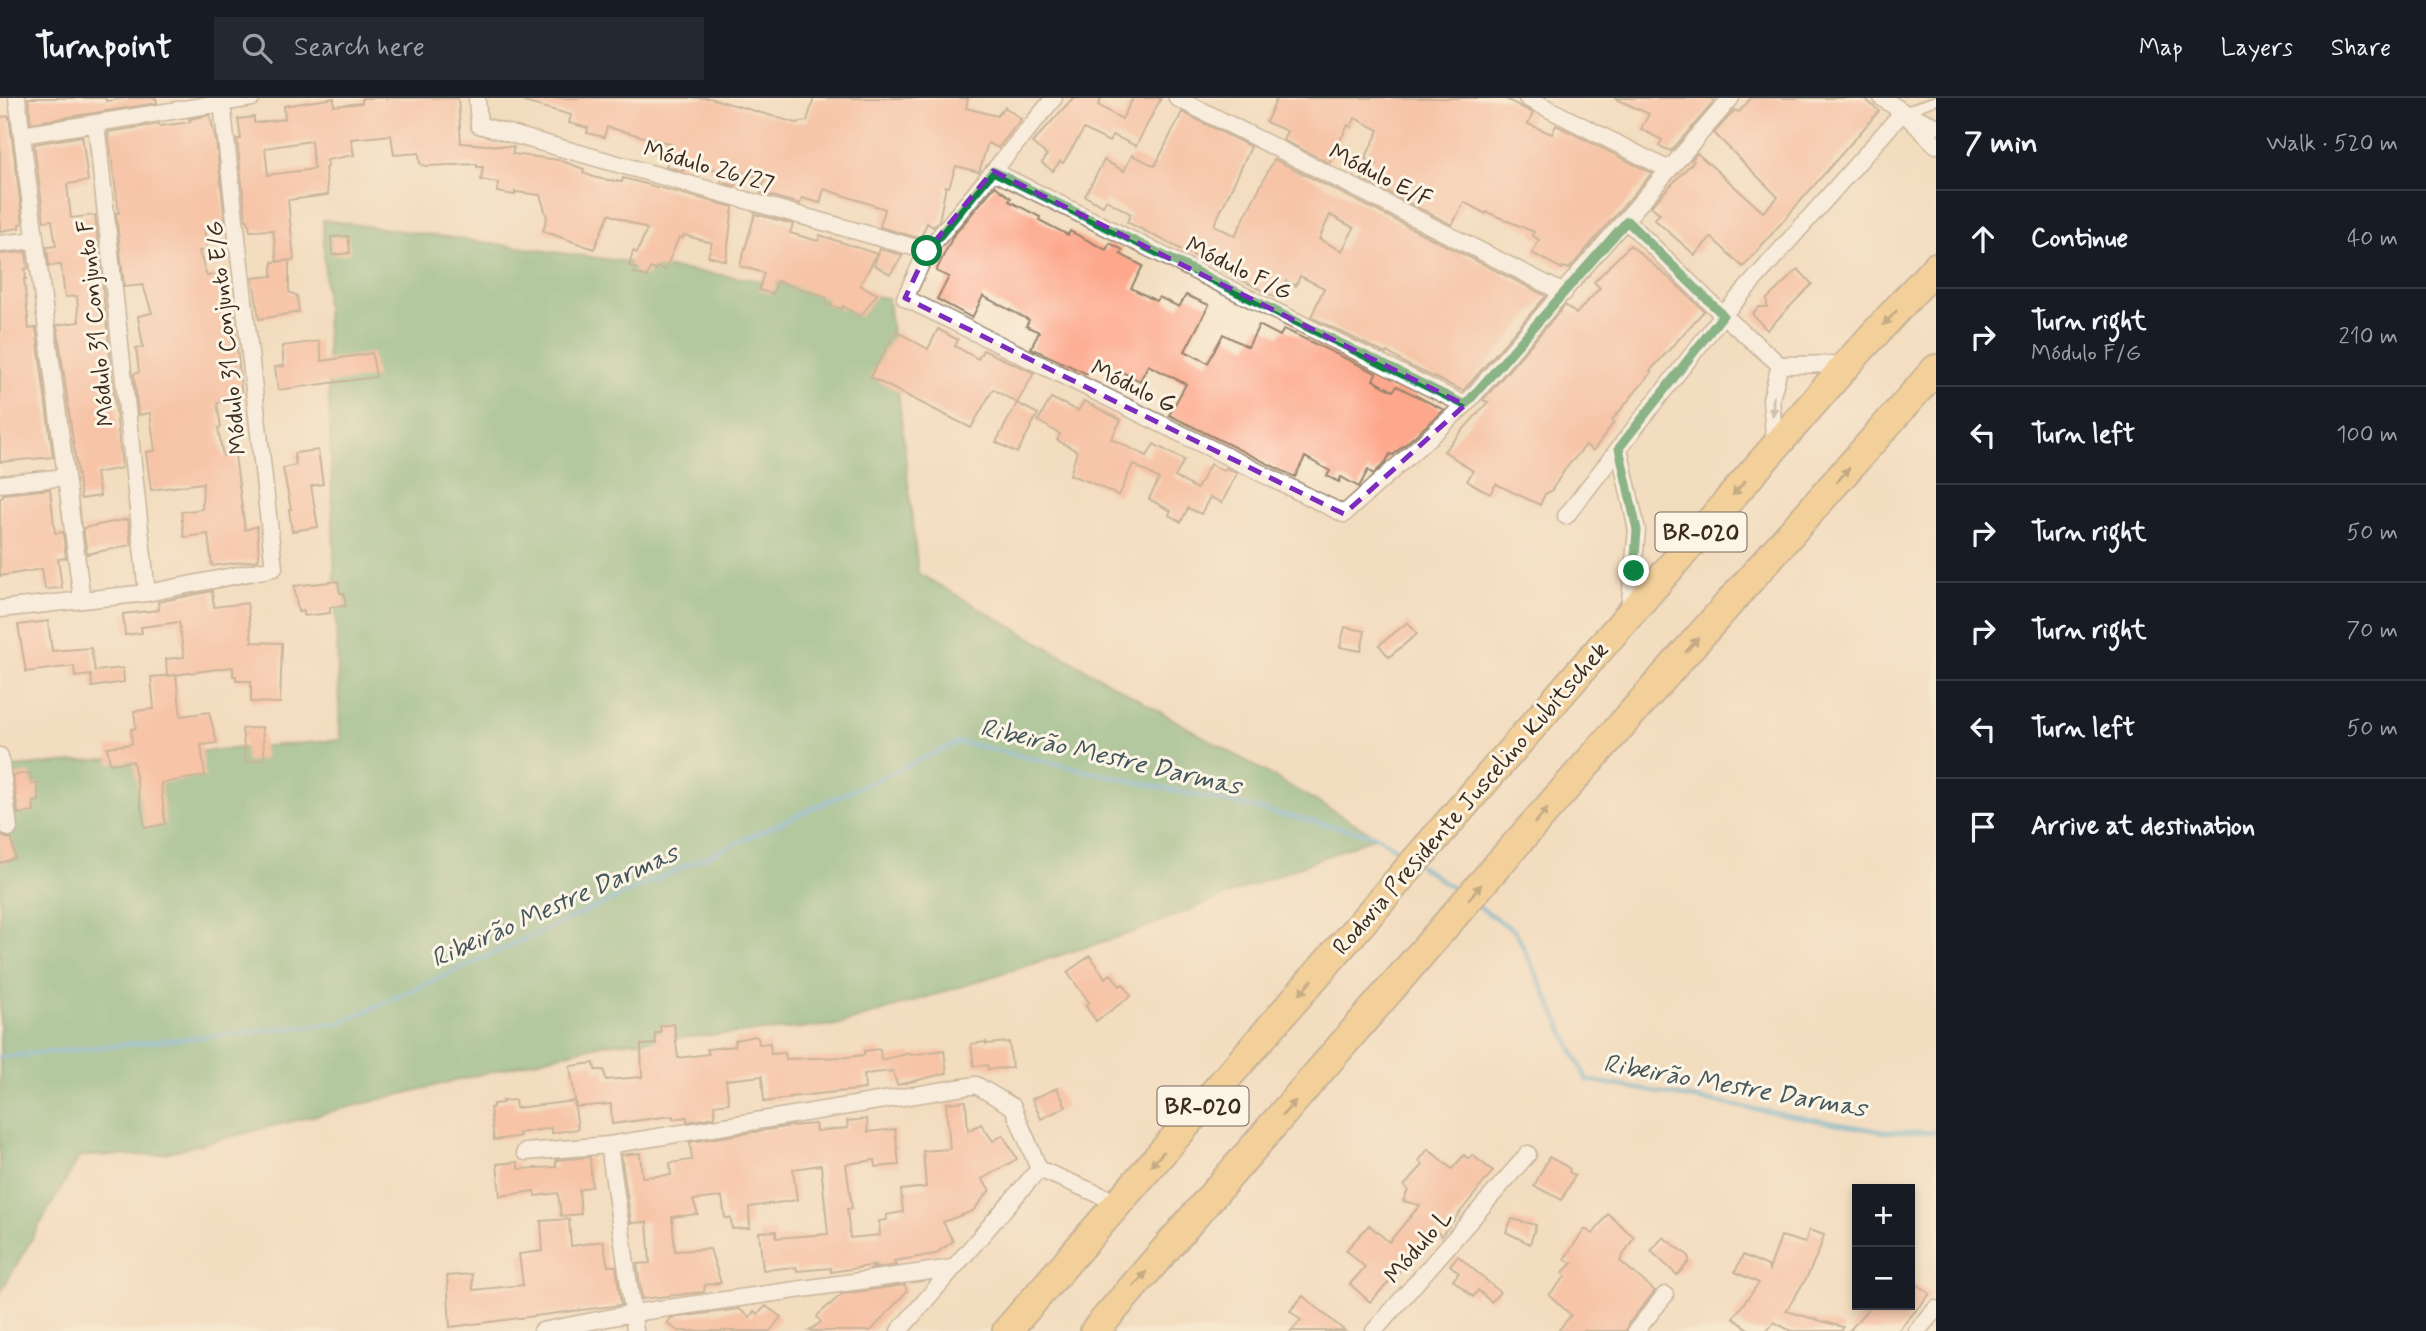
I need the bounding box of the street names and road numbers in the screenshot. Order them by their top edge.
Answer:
street label: Módulo 26/27 [640,134,778,201]
street label: Módulo E/F [1323,137,1437,216]
street label: Módulo 31 Conjunto F [70,218,123,428]
street label: Módulo 31 Conjunto E/G [200,219,255,456]
street label: Módulo F/G [1180,230,1297,308]
street label: Módulo G [1085,353,1181,421]
road number: BR-020 [1656,512,1746,552]
street label: Rodovia Presidente Juscelino Kubitschek [1326,636,1616,962]
road number: BR-020 [1158,1086,1248,1126]
street label: Módulo L [1378,1203,1460,1291]

